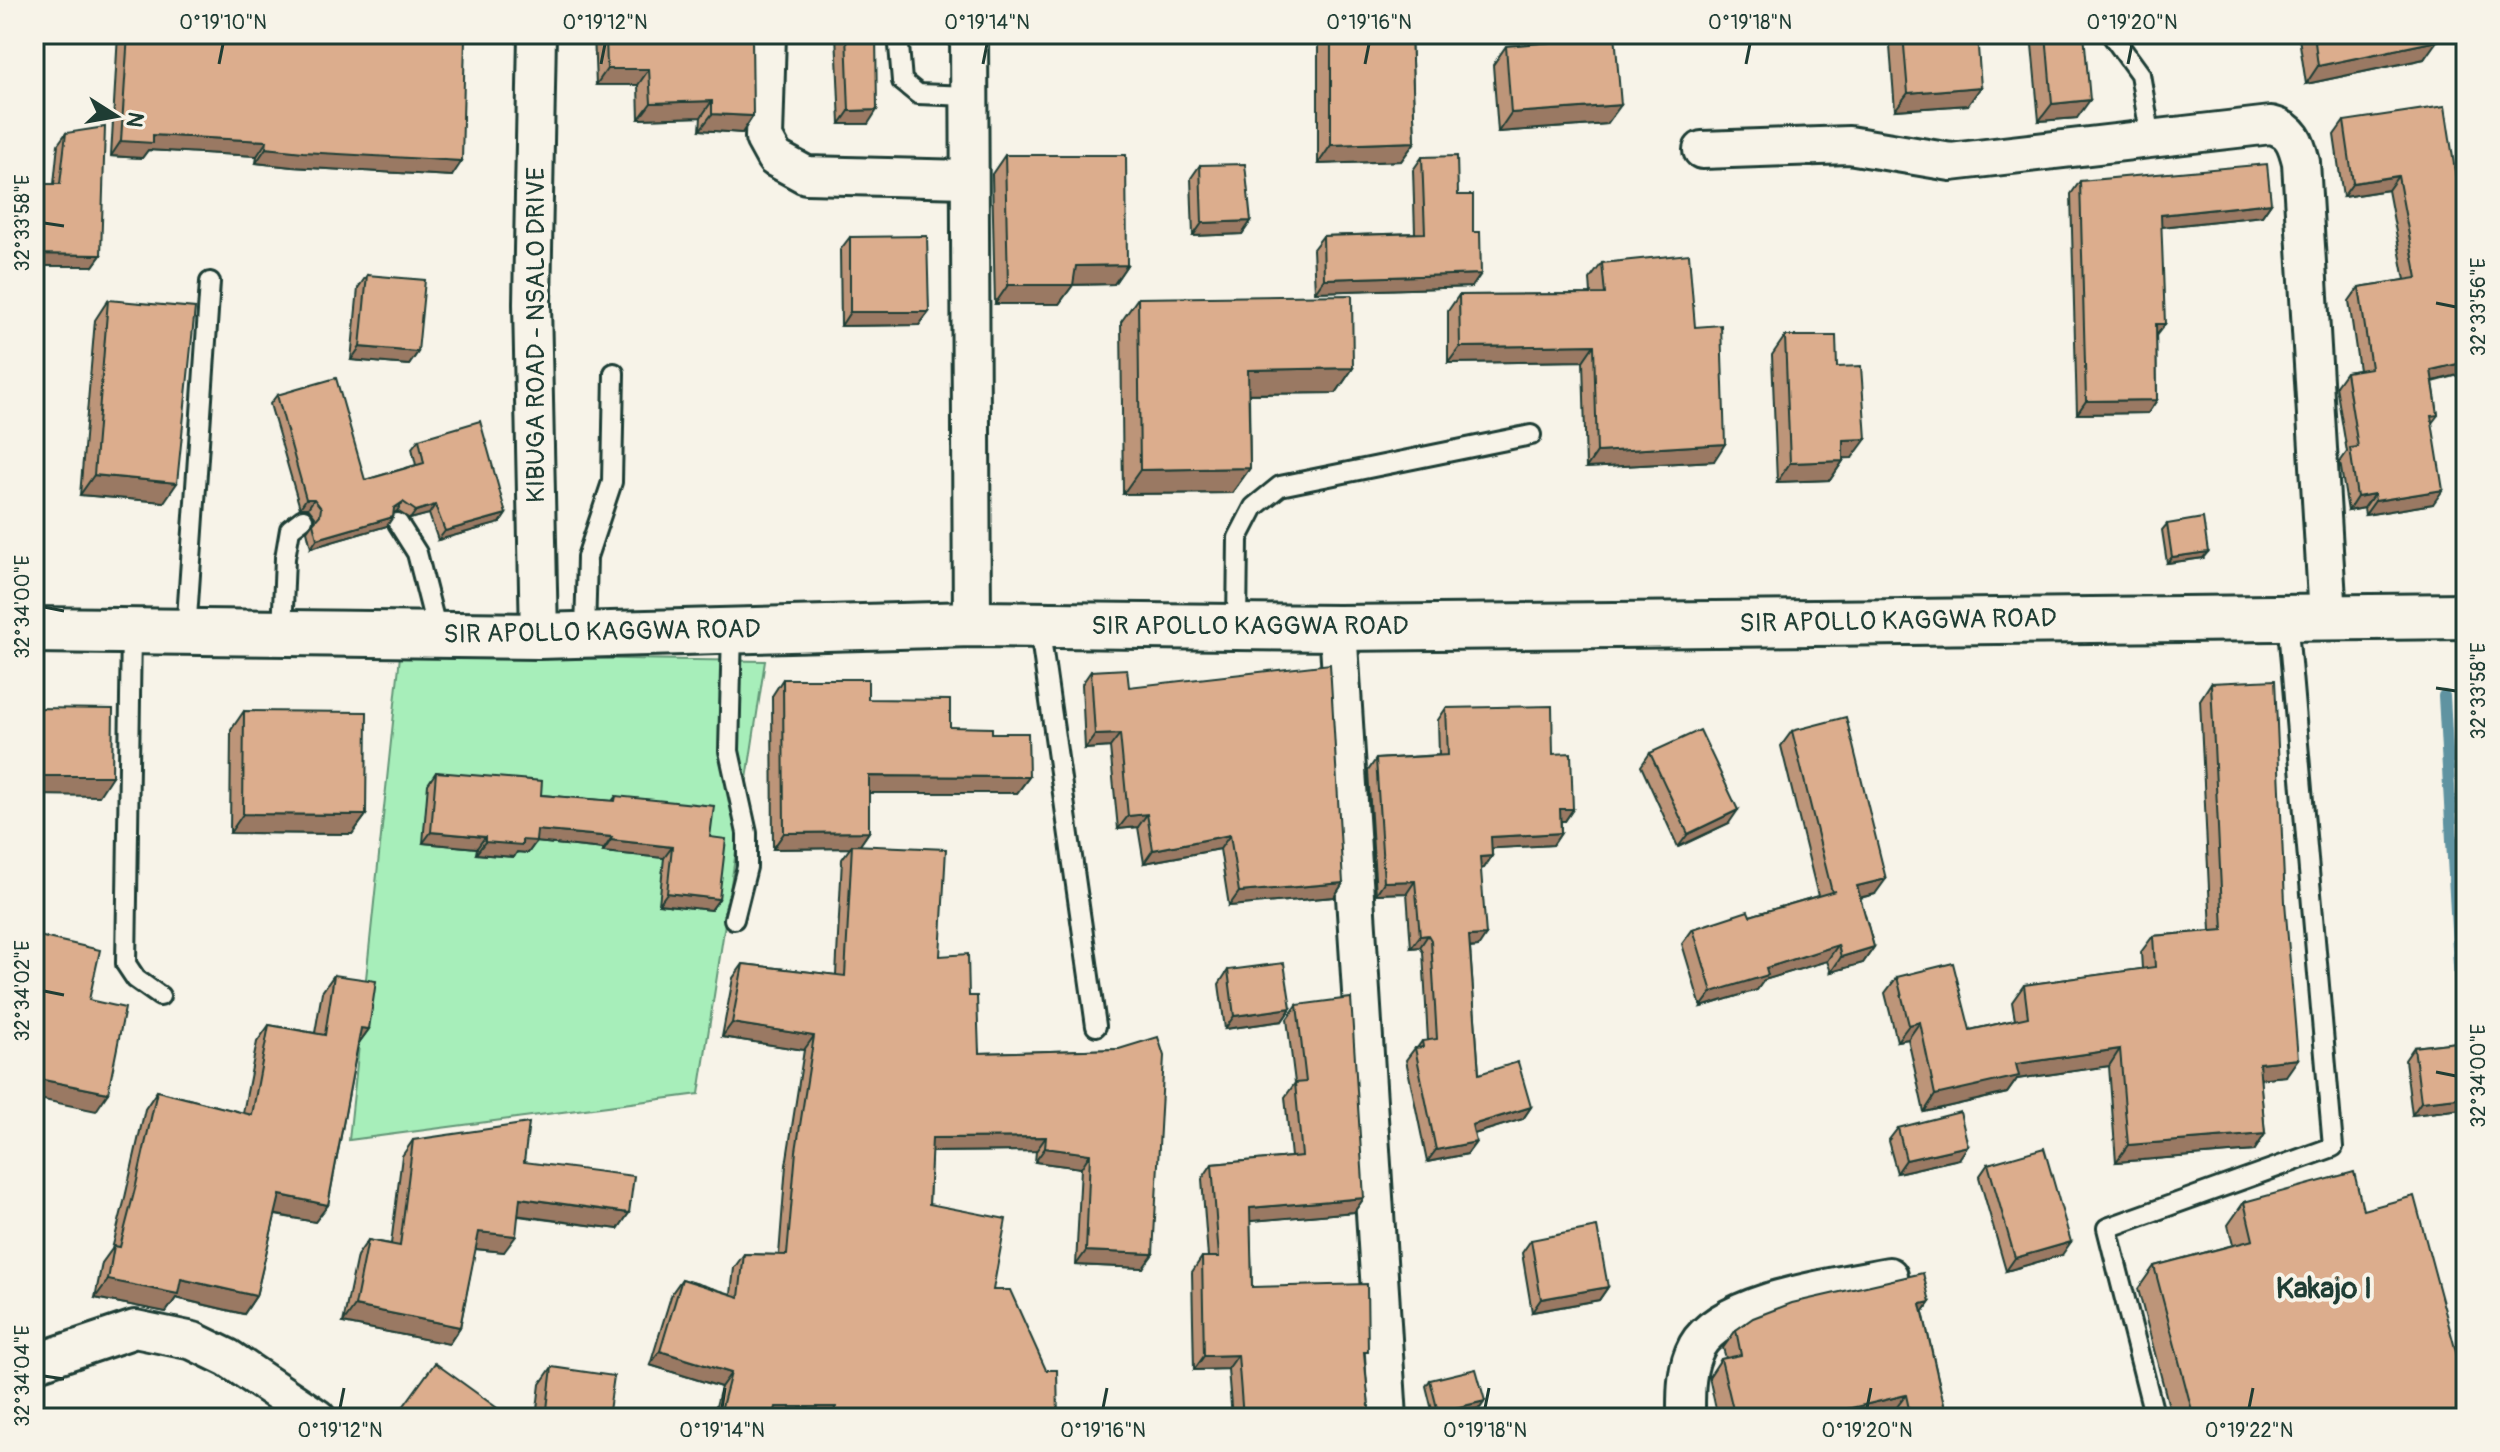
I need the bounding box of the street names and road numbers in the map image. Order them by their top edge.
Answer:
street label: KIBUGA ROAD - NSALO DRIVE [520,167,552,503]
street label: SIR APOLLO KAGGWA ROAD [1739,602,2057,640]
street label: SIR APOLLO KAGGWA ROAD [1091,610,1409,642]
street label: SIR APOLLO KAGGWA ROAD [443,613,761,651]

